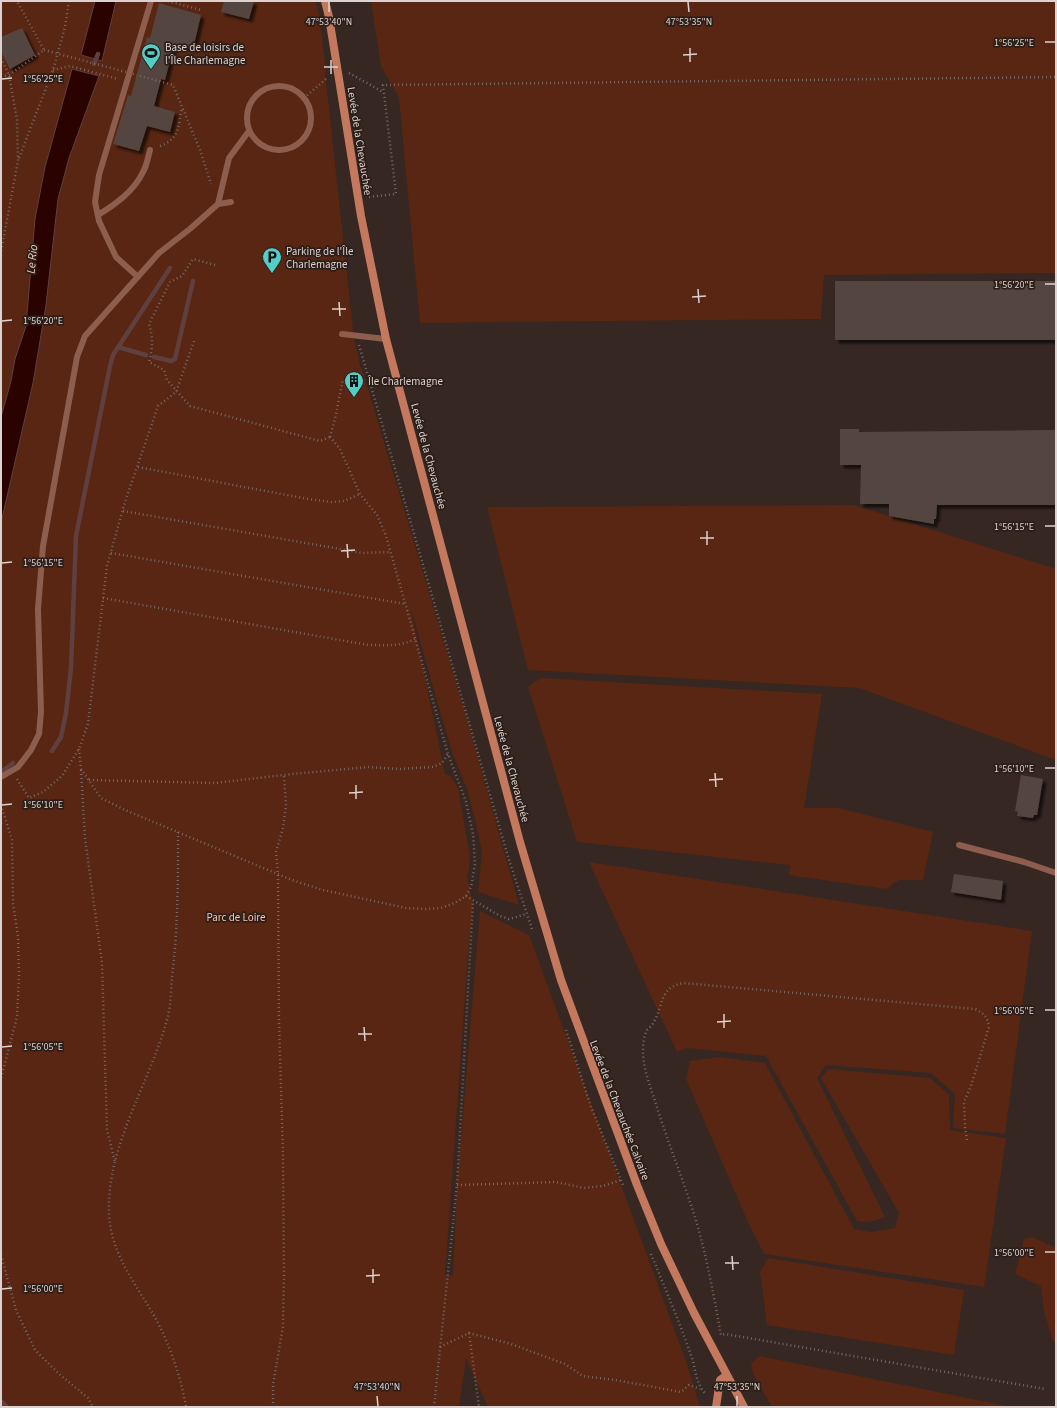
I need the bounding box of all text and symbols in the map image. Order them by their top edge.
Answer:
text: 47°53'40"N [306,15,352,29]
text: 47°53'35"N [666,15,712,29]
text: 1°56'25"E [994,36,1034,50]
place label: Base de loisirs de l'Île Charlemagne [165,40,246,68]
sports icon: Base de loisirs de l'Île Charlemagne [140,42,162,70]
text: 1°56'25"E [23,72,63,86]
street label: Levée de la Chevauchée [344,86,376,197]
water label: Le Rio [23,244,42,274]
place label: Parking de l'Île Charlemagne [286,244,354,272]
parking icon: Parking de l'Île Charlemagne [261,246,283,274]
text: 1°56'20"E [994,278,1034,292]
text: 1°56'20"E [23,314,63,328]
building icon: Île Charlemagne [343,370,365,398]
place label: Île Charlemagne [367,374,443,389]
street label: Levée de la Chevauchée [407,401,450,511]
text: 1°56'15"E [994,520,1034,534]
text: 1°56'15"E [23,556,63,570]
street label: Levée de la Chevauchée [490,714,533,824]
text: 1°56'10"E [994,762,1034,776]
text: 1°56'10"E [23,798,63,812]
park label: Parc de Loire [206,910,266,925]
text: 1°56'05"E [994,1004,1034,1018]
street label: Levée de la Chevauchée Calvaire [586,1038,653,1183]
text: 1°56'05"E [23,1040,63,1054]
text: 1°56'00"E [994,1246,1034,1260]
text: 1°56'00"E [23,1282,63,1296]
text: 47°53'40"N [354,1380,400,1394]
text: 47°53'35"N [714,1380,760,1394]

